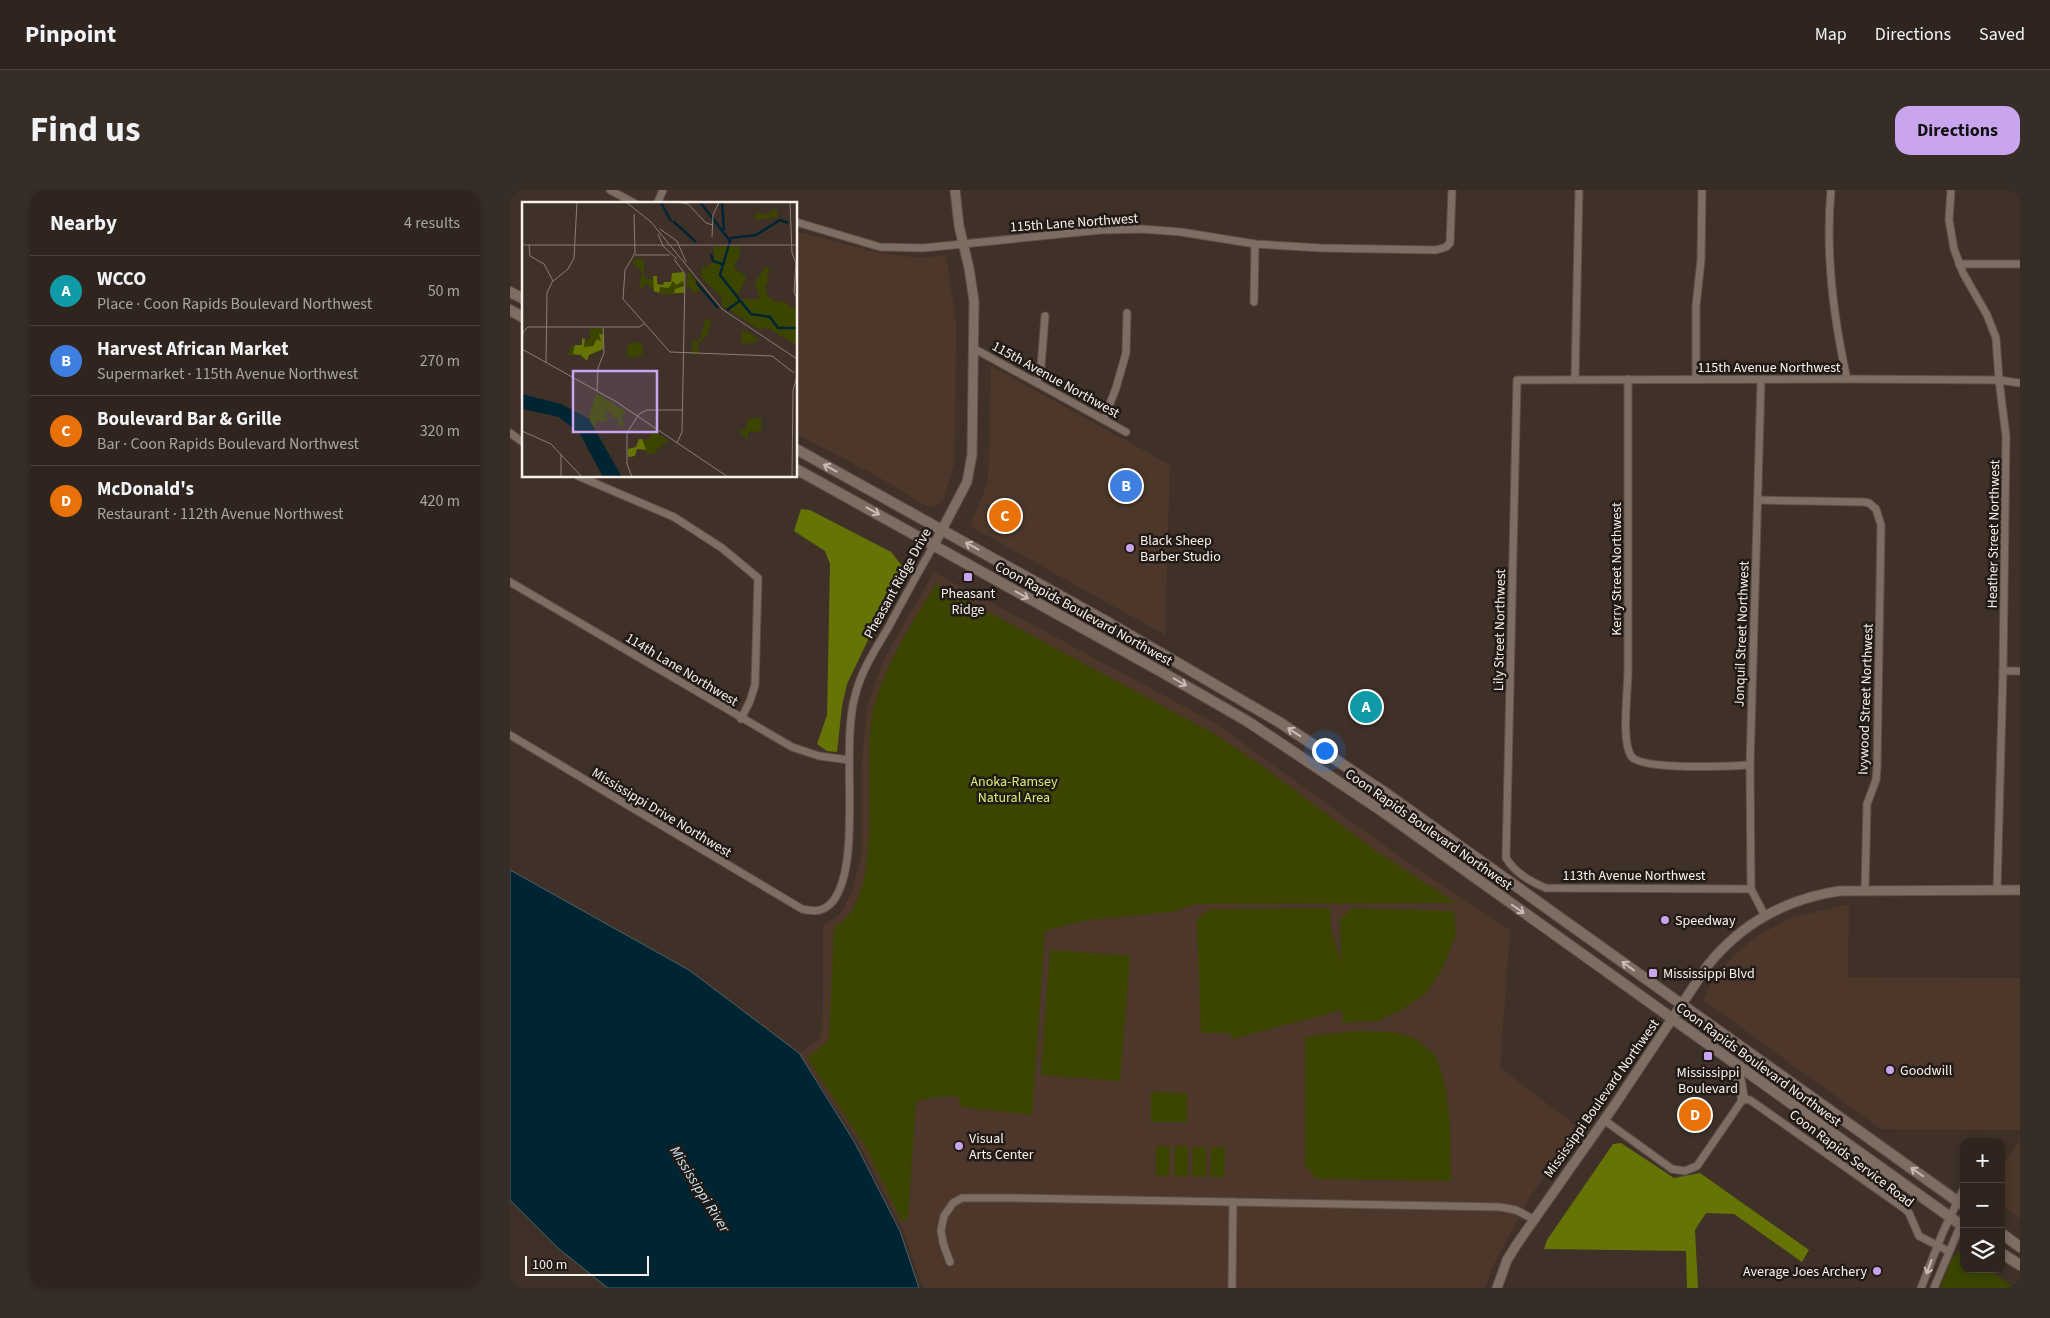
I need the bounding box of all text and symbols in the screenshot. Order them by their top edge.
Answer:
text: Pinpoint [25,17,116,52]
text: Map [1815,22,1847,47]
text: Directions [1875,22,1951,47]
text: Saved [1979,22,2025,47]
text: Find us [30,105,140,155]
button: Directions [1895,106,2020,155]
inset map [522,202,798,478]
text: Nearby [50,208,117,238]
street label: 115th Lane Northwest [1009,209,1139,237]
text: 4 results [404,212,460,234]
text: WCCO [97,266,146,293]
text: A [61,280,71,302]
text: 50 m [428,280,460,302]
text: Place · Coon Rapids Boulevard Northwest [97,293,372,315]
text: Harvest African Market [97,336,288,363]
street label: 115th Avenue Northwest [988,336,1123,423]
text: B [61,350,71,372]
text: 270 m [420,350,460,372]
street label: 115th Avenue Northwest [1697,358,1841,378]
text: Supermarket · 115th Avenue Northwest [97,363,358,385]
text: Boulevard Bar & Grille [97,406,282,433]
text: C [61,420,71,442]
text: 320 m [420,420,460,442]
text: Bar · Coon Rapids Boulevard Northwest [97,433,359,455]
street label: Heather Street Northwest [1983,459,2005,609]
one-way arrow [823,462,837,472]
pin: B [1110,467,1142,505]
text: McDonald's [97,476,194,503]
text: D [61,490,71,512]
text: 420 m [420,490,460,512]
pin: C [989,497,1021,535]
street label: Kerry Street Northwest [1607,502,1627,636]
text: Restaurant · 112th Avenue Northwest [97,503,343,525]
one-way arrow [865,507,880,517]
street label: Pheasant Ridge Drive [859,525,937,642]
place label: Black Sheep Barber Studio [1140,531,1221,567]
one-way arrow [965,541,980,550]
marker: Black Sheep Barber Studio [1124,542,1136,554]
street label: Coon Rapids Boulevard Northwest [991,557,1176,671]
street label: Jonquil Street Northwest [1729,560,1755,707]
street label: Lily Street Northwest [1489,569,1511,691]
marker: Pheasant Ridge [962,571,974,583]
place label: Pheasant Ridge [941,584,996,620]
one-way arrow [1015,590,1029,600]
street label: Ivywood Street Northwest [1853,623,1879,775]
street label: 114th Lane Northwest [621,628,742,712]
one-way arrow [1172,678,1186,688]
pin: A [1350,688,1382,726]
one-way arrow [1288,727,1302,737]
your location [1312,738,1338,764]
street label: Mississippi Drive Northwest [588,763,735,863]
street label: Coon Rapids Boulevard Northwest [1341,764,1516,896]
park label: Anoka-Ramsey Natural Area [970,772,1058,808]
street label: 113th Avenue Northwest [1562,866,1706,886]
one-way arrow [1510,904,1524,914]
place label: Speedway [1675,911,1736,931]
marker: Speedway [1659,914,1671,926]
one-way arrow [1621,961,1635,971]
place label: Mississippi Blvd [1663,964,1755,984]
marker: Mississippi Blvd [1647,967,1659,979]
street label: Coon Rapids Boulevard Northwest [1672,998,1845,1132]
street label: Mississippi Boulevard Northwest [1539,1015,1665,1182]
marker: Mississippi Boulevard [1702,1050,1714,1062]
place label: Goodwill [1900,1061,1953,1081]
place label: Mississippi Boulevard [1677,1063,1739,1099]
marker: Goodwill [1884,1064,1896,1076]
pin: D [1679,1096,1711,1134]
street label: Coon Rapids Service Road [1785,1105,1918,1212]
place label: Visual Arts Center [969,1129,1034,1165]
map controls [1960,1138,2005,1273]
button: + [1960,1138,2005,1183]
marker: Visual Arts Center [953,1140,965,1152]
water label: Mississippi River [664,1142,735,1237]
one-way arrow [1910,1167,1924,1177]
button: − [1960,1183,2005,1228]
button: layers [1960,1228,2005,1273]
scale bar [525,1253,649,1276]
text: 100 m [532,1255,567,1275]
one-way arrow [1924,1259,1933,1274]
place label: Average Joes Archery [1743,1262,1867,1282]
marker: Average Joes Archery [1871,1265,1883,1277]

